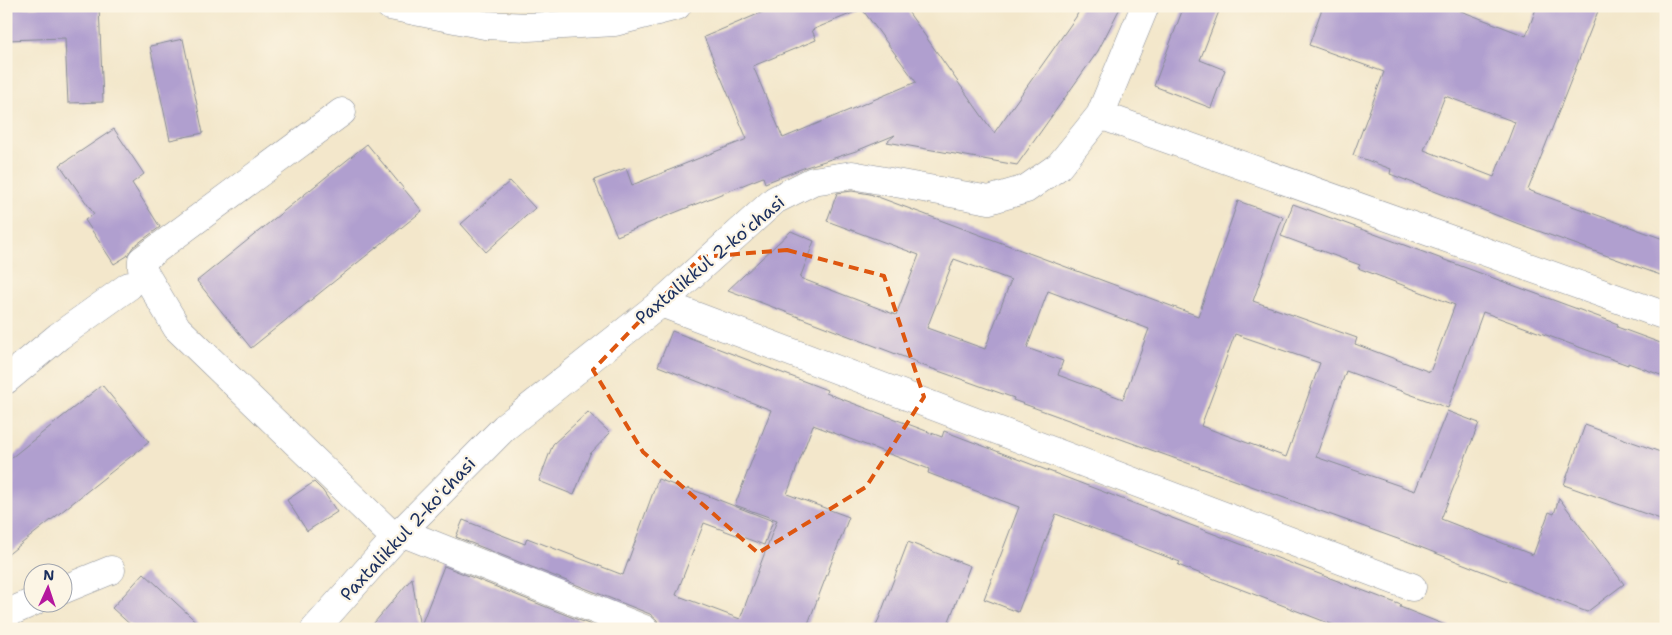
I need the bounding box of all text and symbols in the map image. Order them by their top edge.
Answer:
street label: Paxtalikkul 2-koʻchasi [630,190,790,330]
street label: Paxtalikkul 2-koʻchasi [335,452,481,606]
north arrow [22,562,72,612]
text: N [43,566,55,584]

